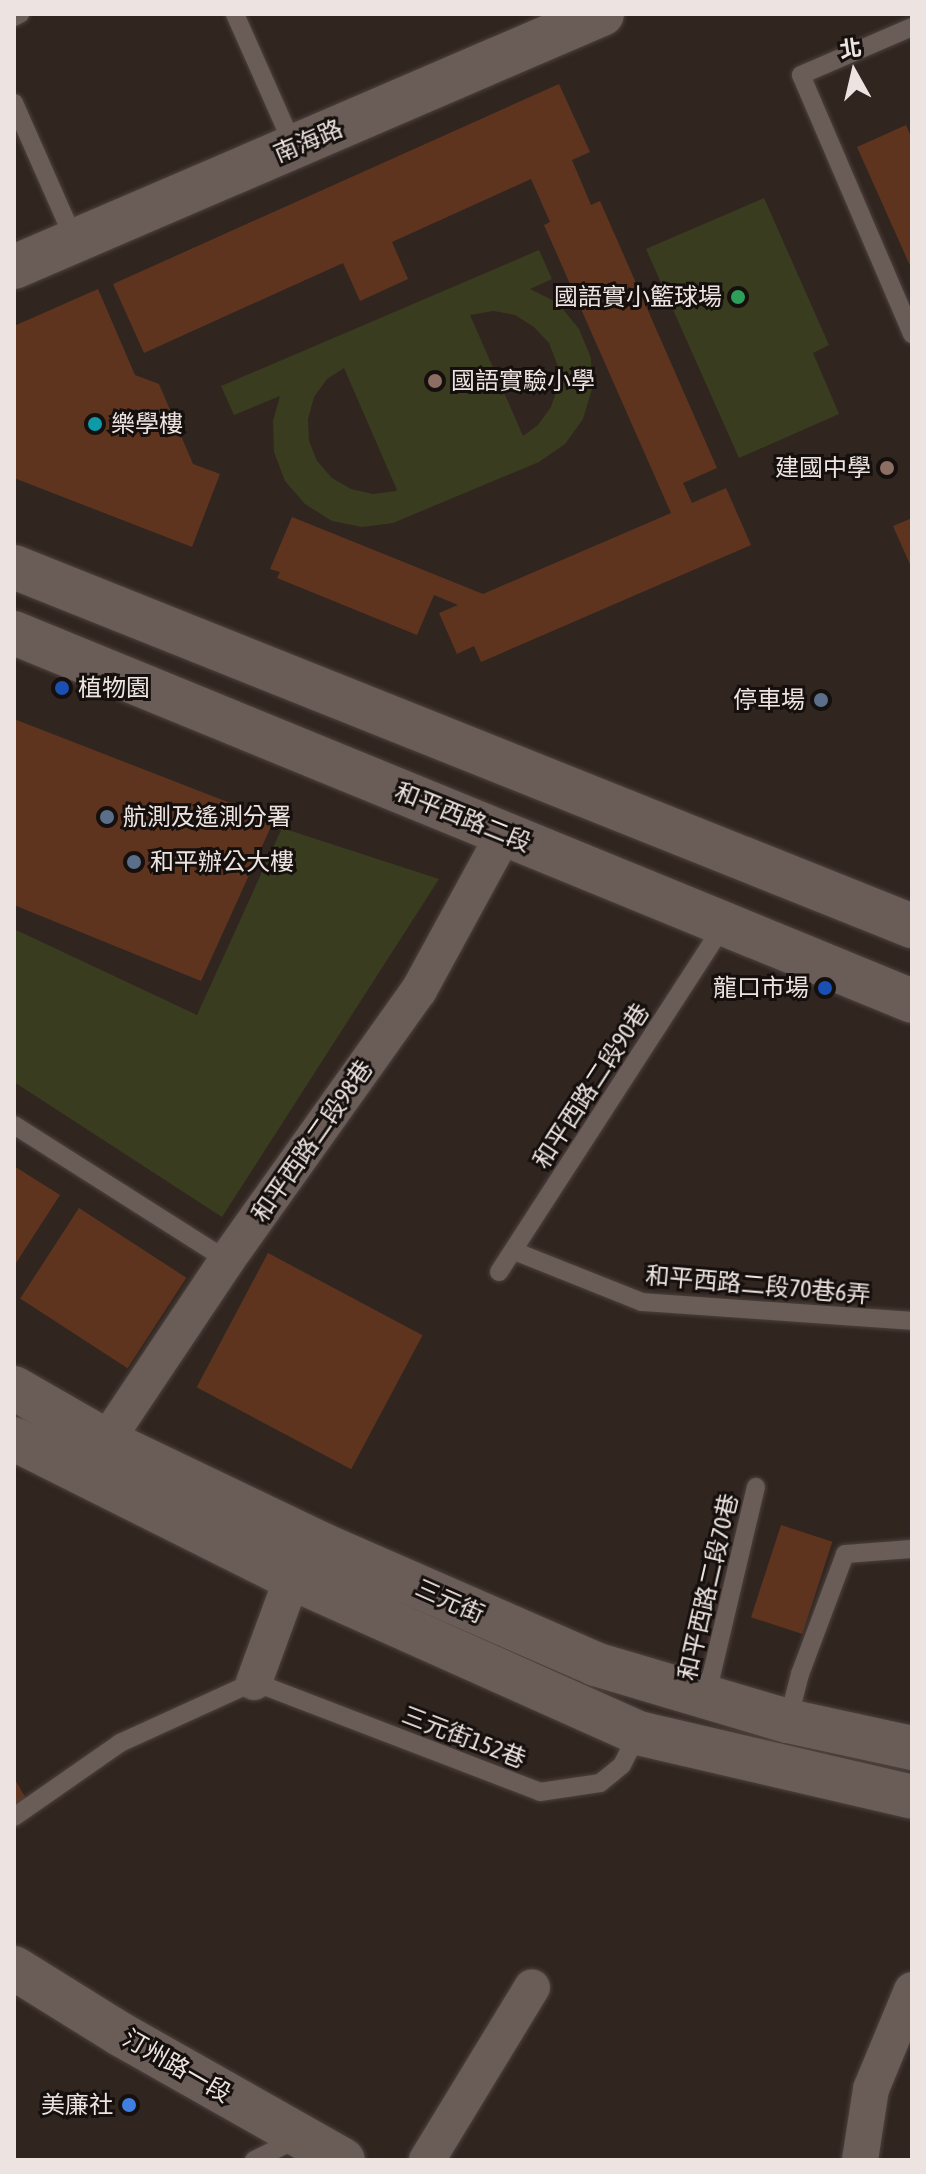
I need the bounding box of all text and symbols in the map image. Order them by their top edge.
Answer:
north arrow [814,32,894,112]
text: 北 [838,34,863,63]
street label: 南海路 [269,114,347,168]
place label: 國語實小籃球場 [554,283,722,311]
marker: 國語實小籃球場 [729,288,747,306]
place label: 國語實驗小學 [451,367,595,395]
marker: 國語實驗小學 [426,372,444,390]
place label: 樂學樓 [111,410,183,438]
marker: 樂學樓 [86,415,104,433]
place label: 建國中學 [775,454,871,482]
marker: 建國中學 [878,459,896,477]
place label: 植物園 [78,674,150,702]
marker: 植物園 [53,679,71,697]
place label: 停車場 [733,686,805,714]
marker: 停車場 [812,691,830,709]
street label: 和平西路二段 [391,777,535,857]
place label: 航測及遙測分署 [123,803,291,831]
marker: 航測及遙測分署 [98,808,116,826]
place label: 和平辦公大樓 [150,848,294,876]
marker: 和平辦公大樓 [125,853,143,871]
place label: 龍口市場 [713,974,809,1002]
marker: 龍口市場 [816,979,834,997]
street label: 和平西路二段90巷 [527,998,655,1174]
street label: 和平西路二段98巷 [246,1055,378,1227]
street label: 和平西路二段70巷6弄 [644,1261,872,1309]
street label: 和平西路二段70巷 [673,1491,743,1683]
street label: 三元街 [411,1573,489,1629]
street label: 三元街152巷 [398,1700,530,1774]
street label: 汀州路一段 [118,2024,236,2108]
place label: 美廉社 [41,2091,113,2119]
marker: 美廉社 [120,2096,138,2114]

